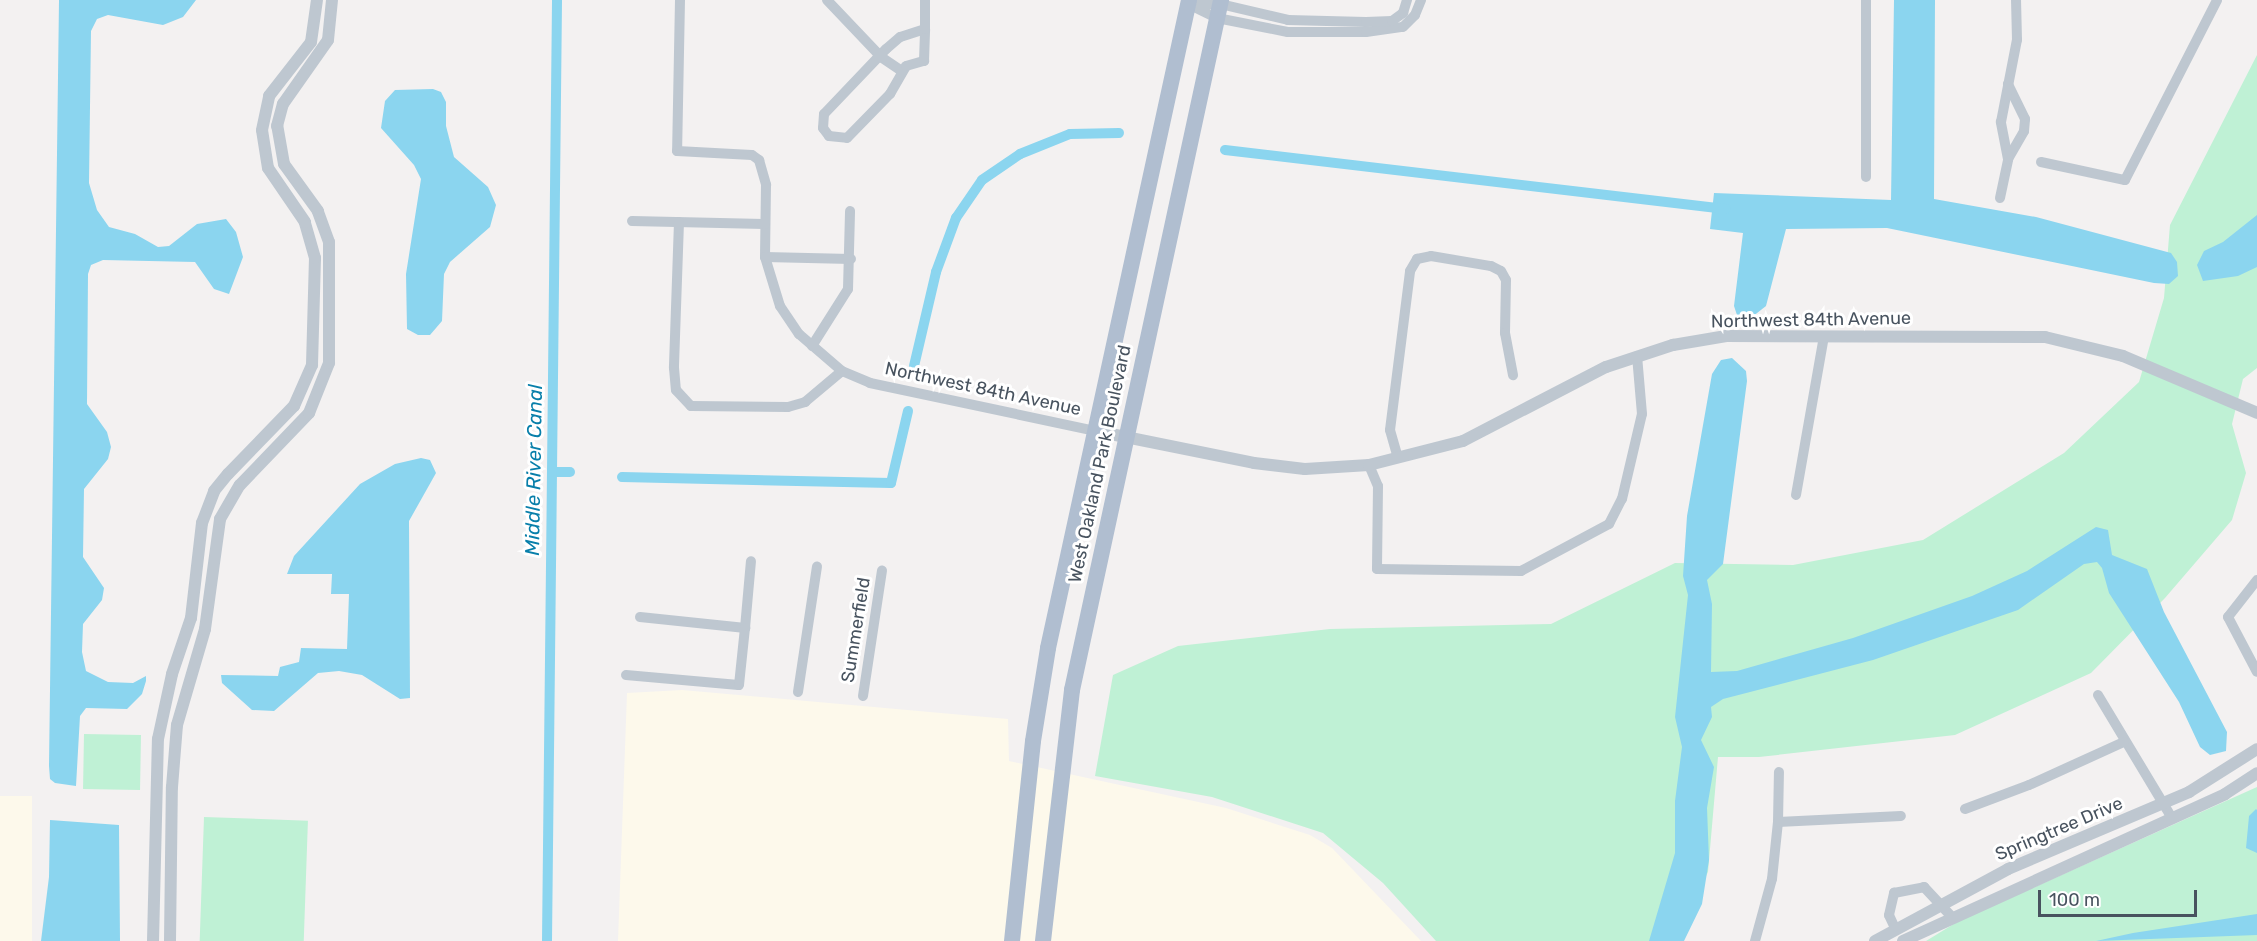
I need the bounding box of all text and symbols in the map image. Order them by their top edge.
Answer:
street label: Northwest 84th Avenue [1711,307,1911,333]
street label: West Oakland Park Boulevard [1064,343,1136,585]
street label: Northwest 84th Avenue [883,358,1083,420]
water label: Middle River Canal [521,384,547,556]
street label: Summerfield [837,576,875,684]
street label: Springtree Drive [1992,792,2126,866]
scale bar [2041,878,2200,916]
text: 100 m [2049,889,2100,911]

